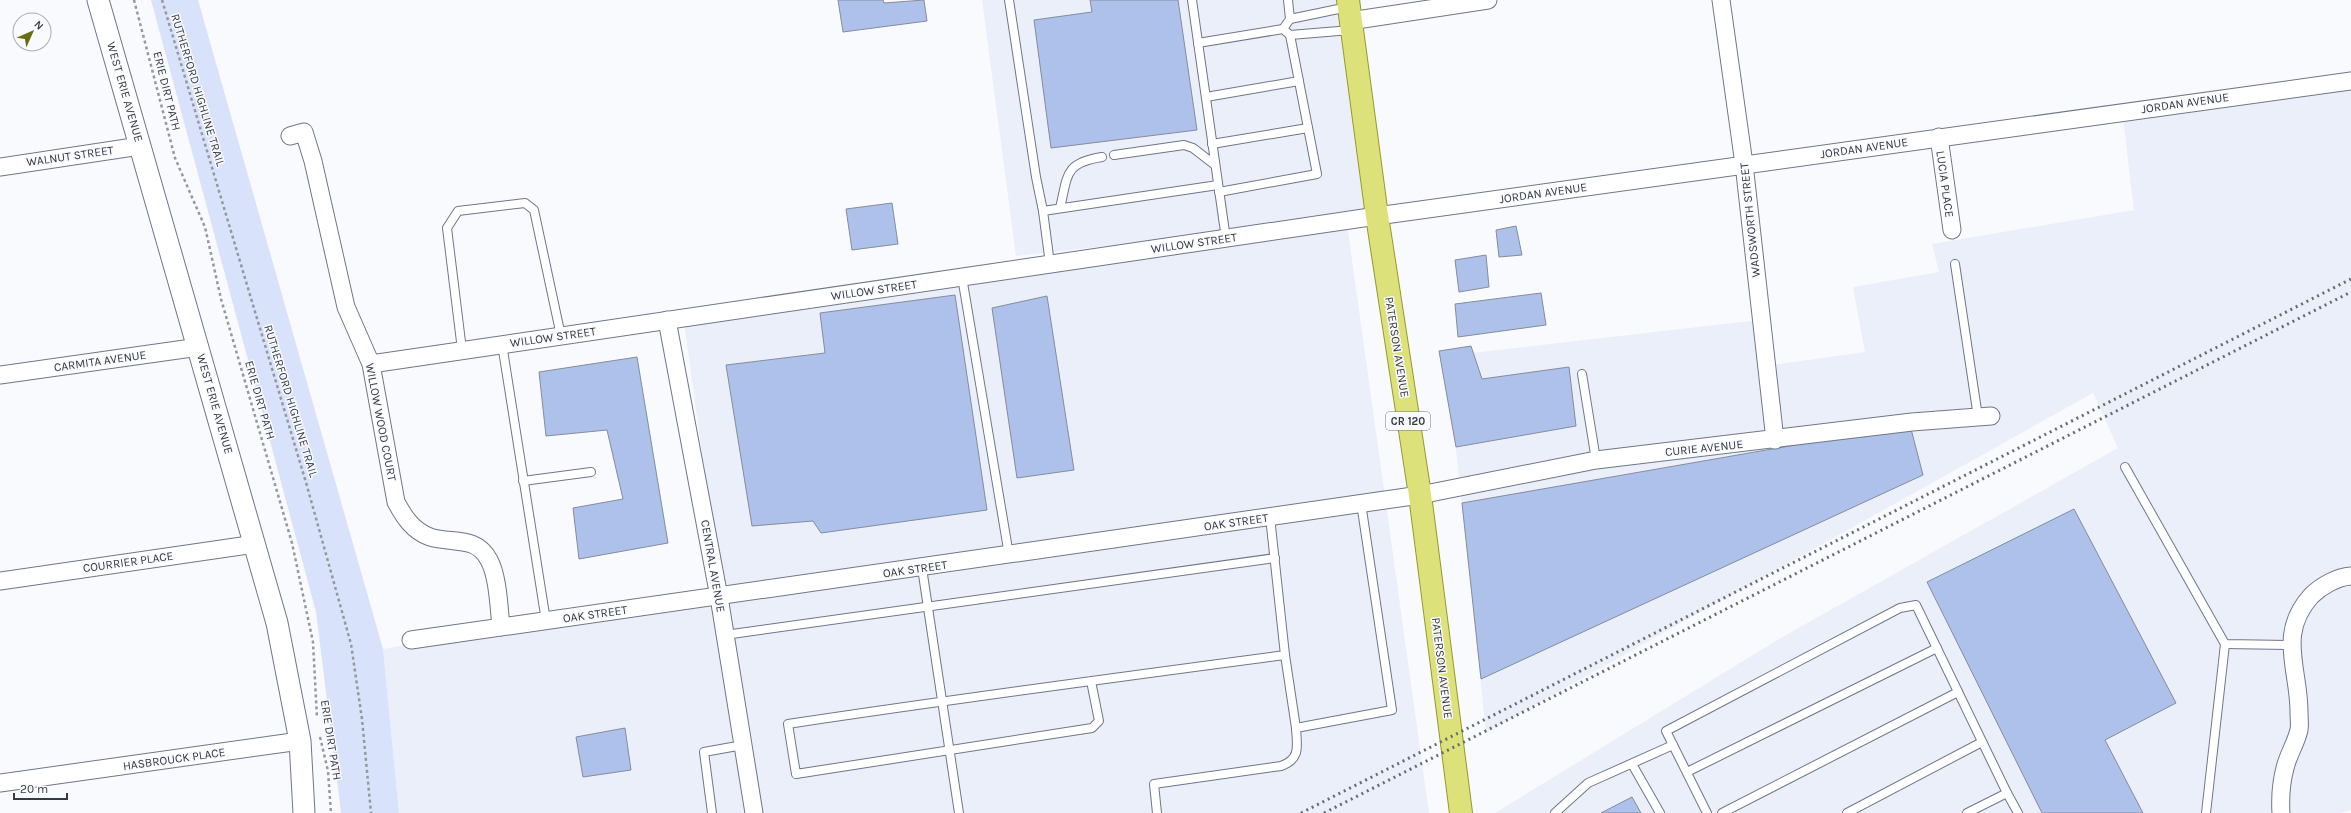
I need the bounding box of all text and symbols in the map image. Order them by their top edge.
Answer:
north arrow [12,12,52,52]
street label: RUTHERFORD HIGHLINE TRAIL [168,12,228,168]
text: N [31,18,46,33]
street label: WEST ERIE AVENUE [104,40,146,144]
street label: ERIE DIRT PATH [150,50,184,132]
street label: JORDAN AVENUE [2140,90,2230,116]
street label: JORDAN AVENUE [1819,135,1909,161]
street label: WALNUT STREET [26,143,114,169]
street label: LUCIA PLACE [1933,150,1957,218]
street label: WADSWORTH STREET [1737,162,1763,278]
street label: JORDAN AVENUE [1498,180,1588,206]
street label: WILLOW STREET [1150,230,1238,256]
street label: WILLOW STREET [830,277,918,303]
street label: PATERSON AVENUE [1382,296,1412,398]
street label: RUTHERFORD HIGHLINE TRAIL [261,323,321,479]
street label: WILLOW STREET [509,324,597,350]
street label: CARMITA AVENUE [53,348,147,374]
street label: WEST ERIE AVENUE [194,352,236,456]
street label: ERIE DIRT PATH [242,359,278,441]
street label: WILLOW WOOD COURT [363,362,399,482]
road number: CR 120 [1386,412,1430,430]
street label: CURIE AVENUE [1664,437,1744,459]
street label: OAK STREET [1203,511,1269,533]
street label: CENTRAL AVENUE [698,519,728,613]
street label: COURRIER PLACE [82,549,174,575]
street label: OAK STREET [882,558,948,580]
street label: OAK STREET [562,603,628,625]
street label: PATERSON AVENUE [1429,617,1455,719]
street label: ERIE DIRT PATH [318,699,344,781]
street label: HASBROUCK PLACE [122,745,226,773]
scale bar [14,775,67,801]
text: 20 m [20,782,48,796]

